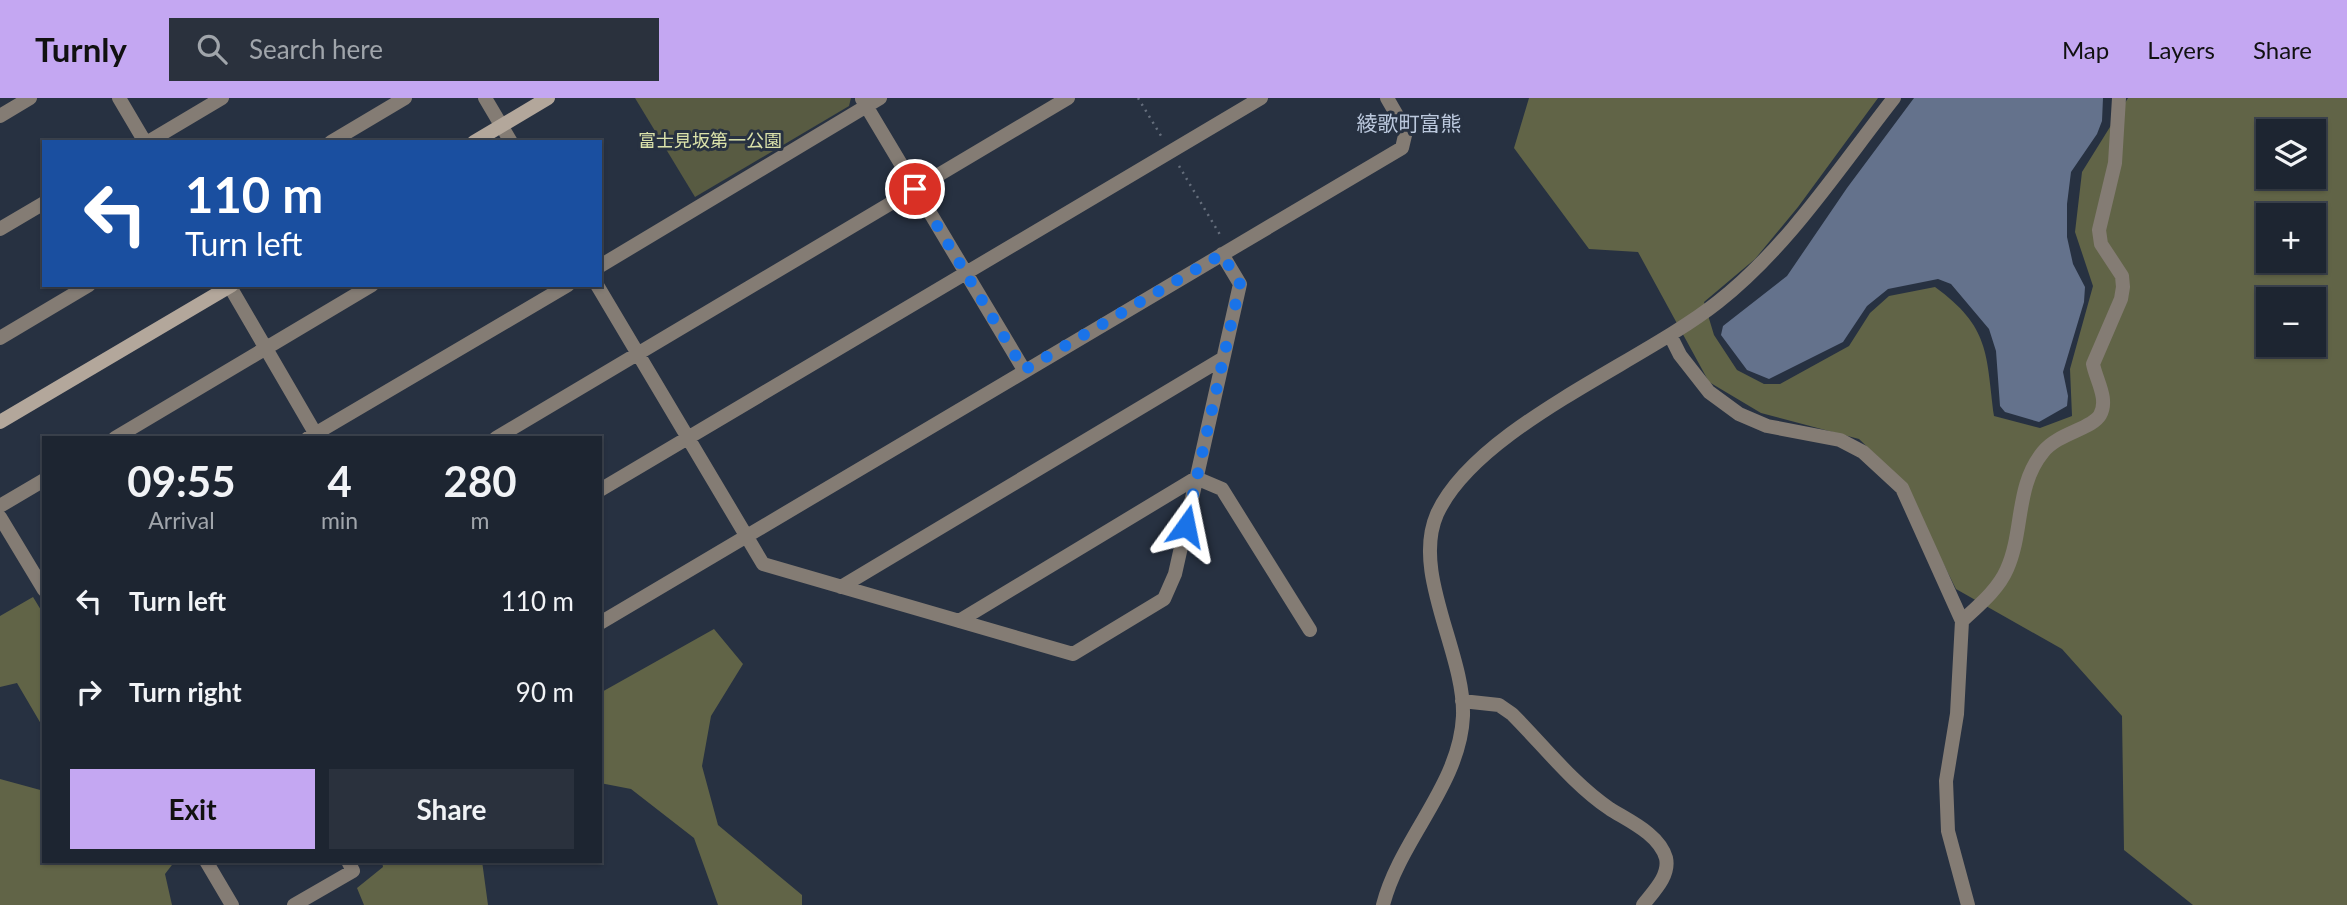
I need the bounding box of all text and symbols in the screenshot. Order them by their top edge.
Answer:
search box [169,18,659,81]
text: Turnly [35,29,127,69]
icon: search [193,30,231,68]
text: Search here [249,33,383,65]
text: Map [2062,35,2109,64]
text: Layers [2147,35,2215,64]
text: Share [2253,35,2312,64]
district label: 綾歌町富熊 [1357,110,1462,135]
map controls [2256,119,2326,357]
button: layers [2256,119,2326,189]
park label: 富士見坂第一公園 [638,129,782,151]
pin [885,159,945,219]
text: 110 m [185,165,323,223]
icon: left [70,168,161,259]
icon: arrive [896,170,934,208]
button: + [2256,203,2326,273]
text: Turn left [185,224,302,263]
button: − [2256,287,2326,357]
text: 09:55 [127,456,236,506]
text: 4 [327,456,352,506]
text: 280 [444,456,517,506]
position arrow [1149,489,1223,563]
text: Arrival [148,506,215,534]
text: min [321,506,358,534]
text: m [471,506,490,534]
icon: left [70,582,108,620]
text: Turn left [129,585,226,617]
text: 110 m [501,585,574,617]
icon: right [70,673,108,711]
text: Turn right [129,676,242,708]
text: 90 m [516,676,574,708]
button: Exit [70,769,315,849]
button: Share [329,769,574,849]

